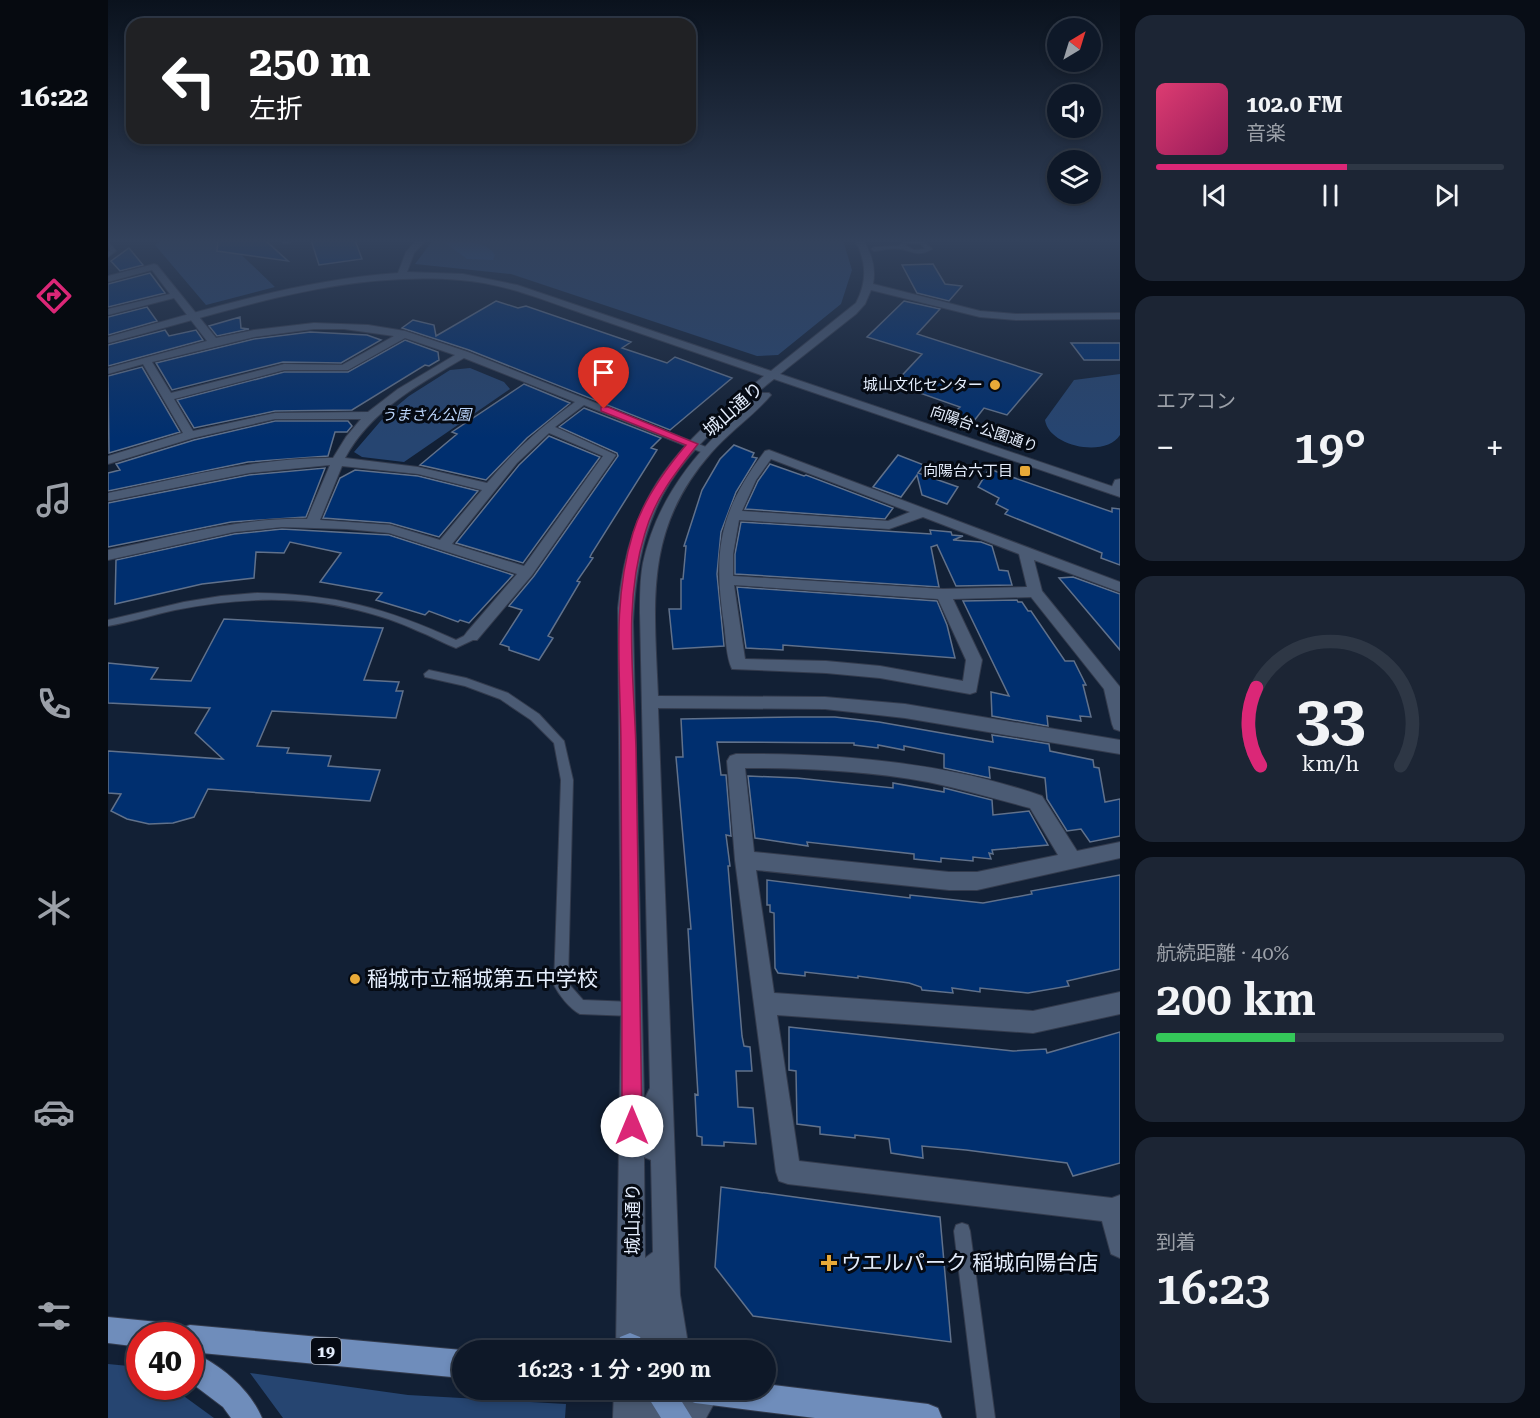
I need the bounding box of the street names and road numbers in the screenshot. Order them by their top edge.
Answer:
street label: 城山通り [699,377,767,441]
street label: 向陽台･公園通り [928,402,1040,456]
street label: 城山通り [622,1183,643,1255]
road number: 19 [311,1338,341,1364]

